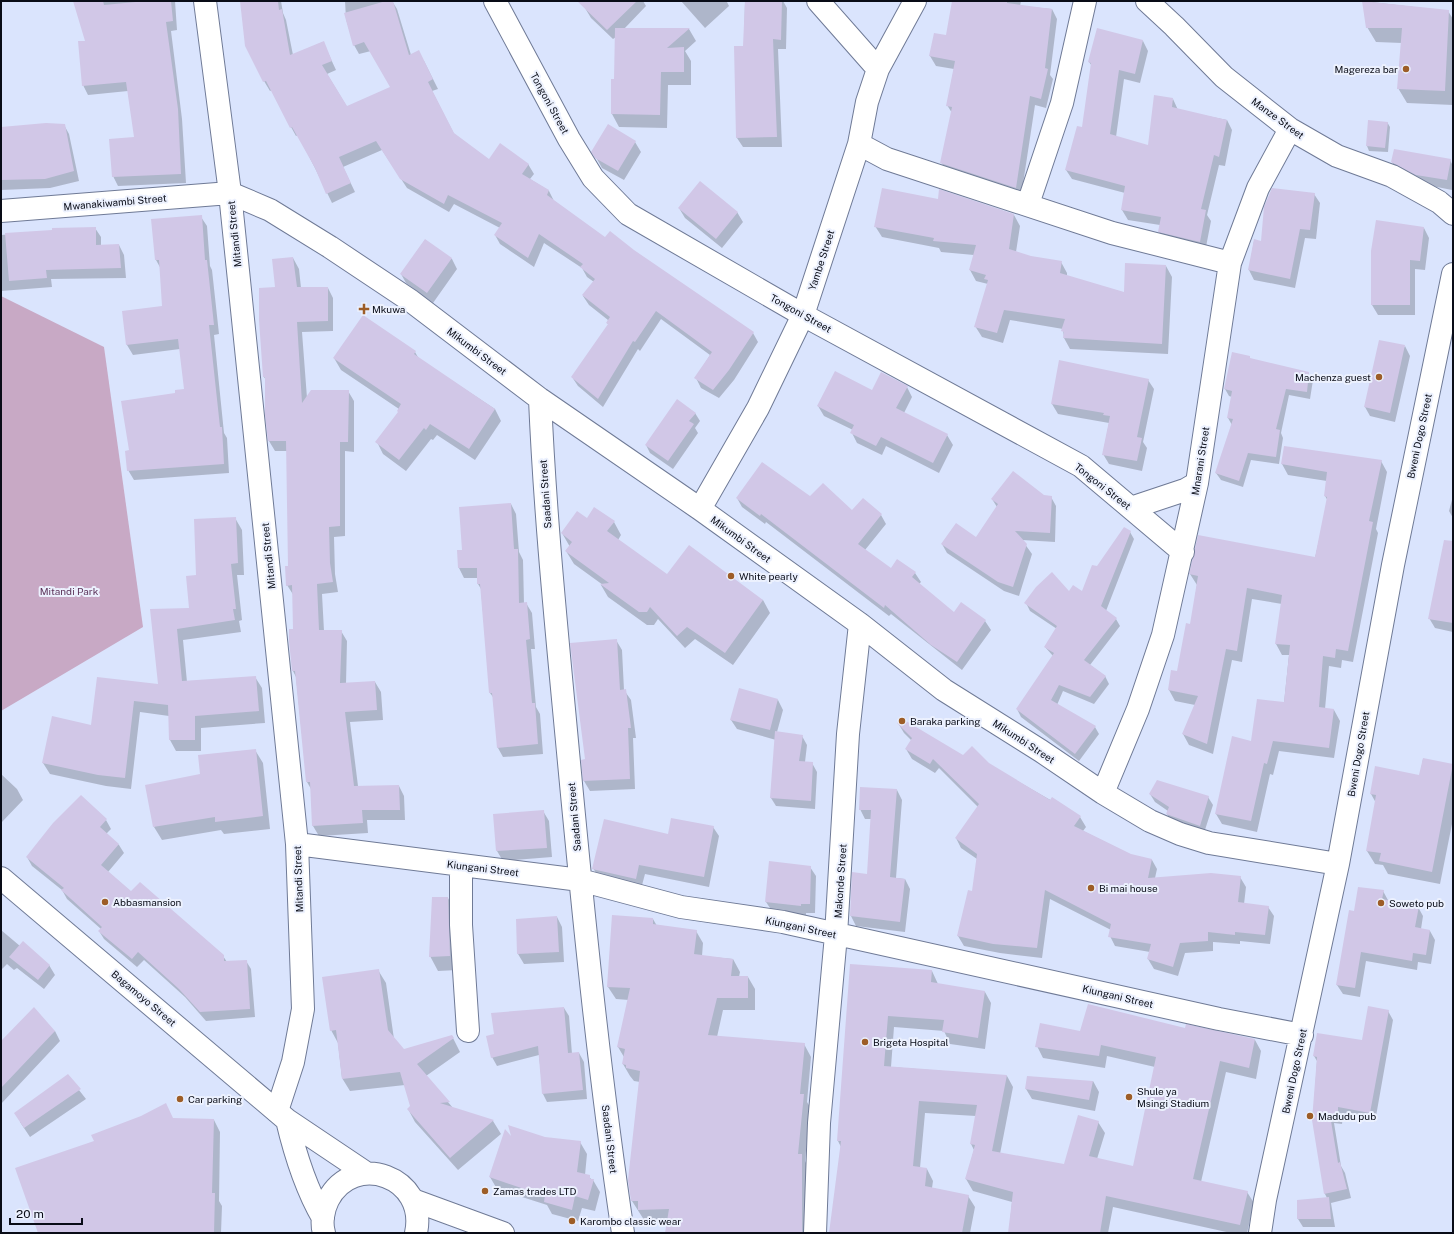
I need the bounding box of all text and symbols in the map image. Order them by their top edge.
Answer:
place label: Magereza bar [1334,63,1398,75]
marker: Magereza bar [1401,64,1411,74]
street label: Tongoni Street [528,70,572,136]
street label: Manze Street [1249,95,1307,141]
street label: Mwanakiwambi Street [63,192,167,212]
street label: Mitandi Street [225,200,243,268]
street label: Yambe Street [806,228,836,292]
street label: Tongoni Street [768,291,834,335]
place label: Mkuwa [372,303,405,315]
marker: Mkuwa [359,304,369,314]
street label: Mikumbi Street [445,325,509,377]
place label: Machenza guest [1295,371,1371,383]
marker: Machenza guest [1374,372,1384,382]
street label: Bweni Dogo Street [1404,392,1434,480]
street label: Mnarani Street [1189,426,1211,496]
street label: Saadani Street [537,459,553,529]
street label: Tongoni Street [1072,460,1134,512]
street label: Mikumbi Street [709,513,774,565]
street label: Mitandi Street [259,522,277,590]
place label: White pearly [739,570,798,582]
marker: White pearly [726,571,736,581]
park label: Mitandi Park [40,585,99,597]
street label: Bweni Dogo Street [1345,710,1371,798]
place label: Baraka parking [910,715,980,727]
marker: Baraka parking [897,716,907,726]
street label: Mikumbi Street [991,716,1057,766]
street label: Saadani Street [565,782,583,852]
street label: Makonde Street [831,843,849,919]
street label: Mitandi Street [291,845,305,913]
street label: Kiungani Street [446,858,520,878]
place label: Bi mai house [1099,882,1158,894]
marker: Bi mai house [1086,883,1096,893]
place label: Abbasmansion [113,896,182,908]
marker: Abbasmansion [100,897,110,907]
place label: Soweto pub [1389,897,1444,909]
marker: Soweto pub [1376,898,1386,908]
street label: Kiungani Street [764,914,838,940]
street label: Bagamoyo Street [109,968,179,1029]
street label: Kiungani Street [1081,982,1155,1010]
street label: Bweni Dogo Street [1279,1027,1309,1115]
place label: Brigeta Hospital [873,1036,949,1048]
marker: Brigeta Hospital [860,1037,870,1047]
place label: Shule ya Msingi Stadium [1137,1085,1209,1109]
marker: Shule ya Msingi Stadium [1124,1092,1134,1102]
place label: Car parking [188,1093,242,1105]
marker: Car parking [175,1094,185,1104]
street label: Saadani Street [600,1104,620,1174]
place label: Madudu pub [1318,1110,1376,1122]
marker: Madudu pub [1305,1111,1315,1121]
place label: Zamas trades LTD [493,1185,576,1197]
marker: Zamas trades LTD [480,1186,490,1196]
scale bar [10,1200,82,1226]
text: 20 m [16,1207,44,1221]
place label: Karombo classic wear [580,1215,681,1227]
marker: Karombo classic wear [567,1216,577,1226]

